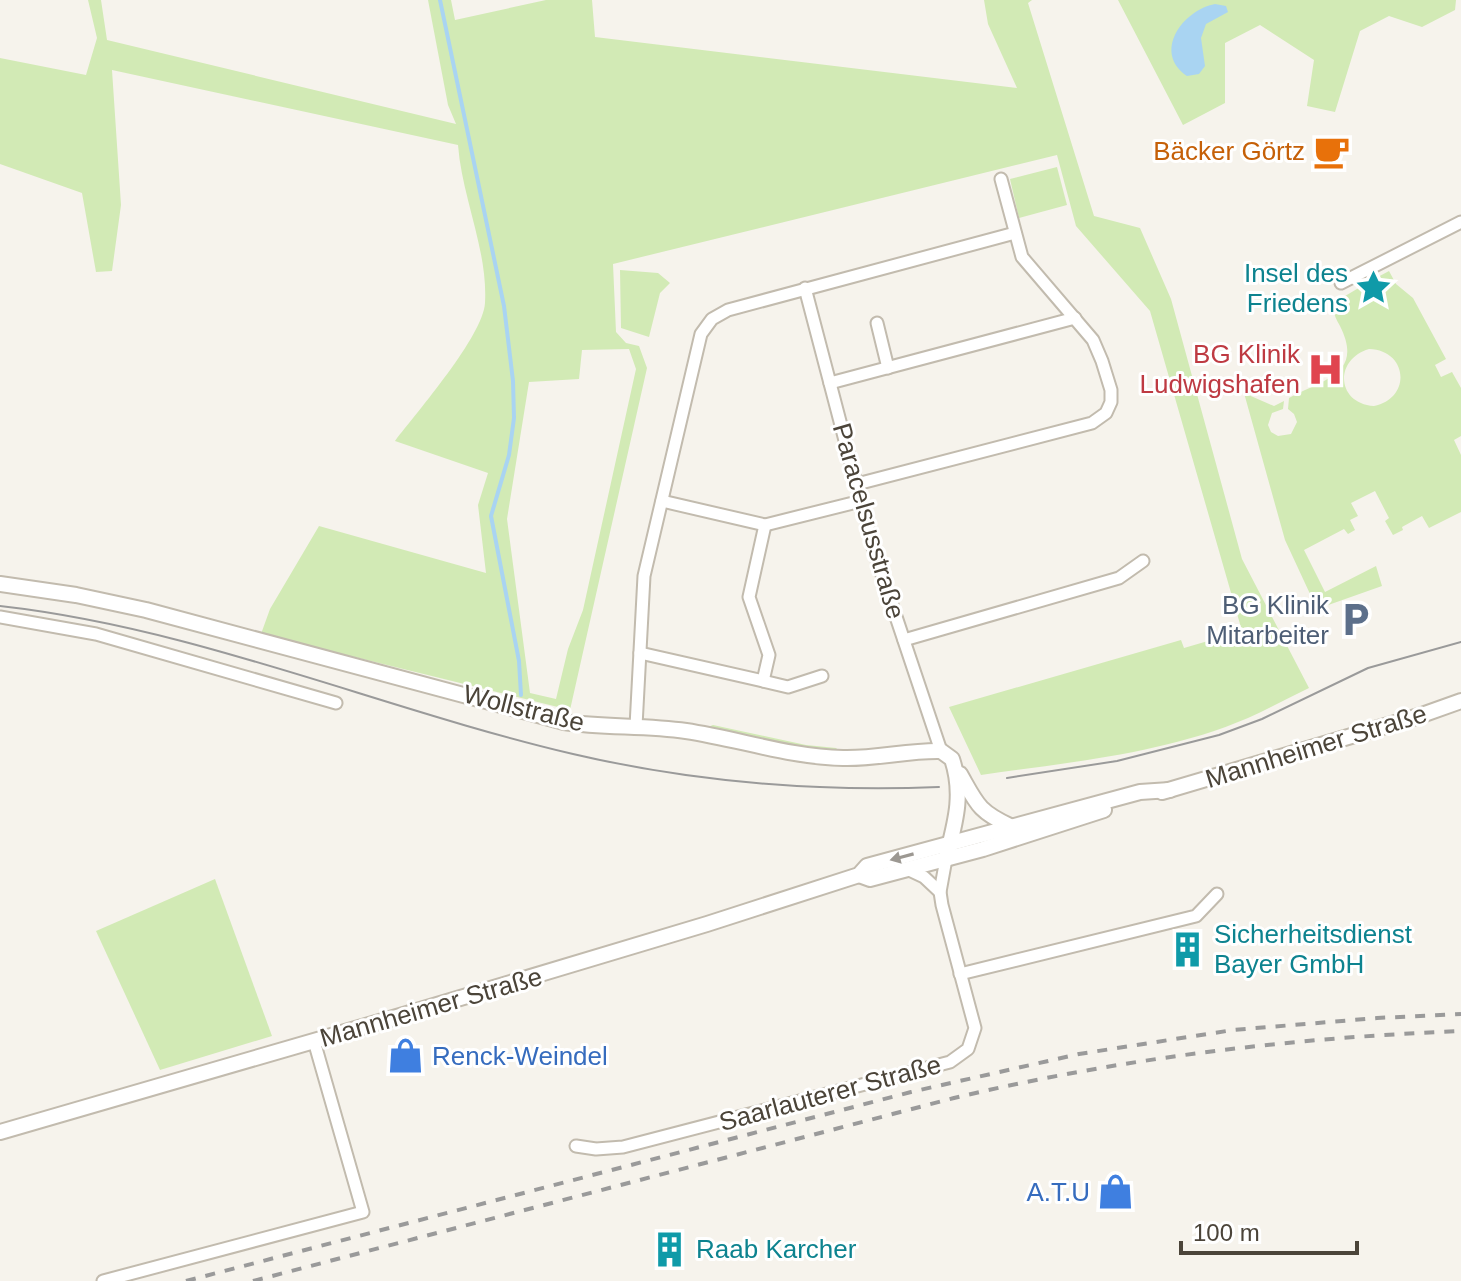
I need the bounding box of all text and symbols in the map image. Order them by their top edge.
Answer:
cafe icon: Bäcker Görtz [1312,132,1350,170]
place label: Bäcker Görtz [1153,136,1305,166]
place label: Insel des Friedens [1244,258,1348,318]
place icon: Insel des Friedens [1355,269,1393,307]
place label: BG Klinik Ludwigshafen [1140,339,1301,399]
hospital icon: BG Klinik Ludwigshafen [1307,350,1345,388]
street label: Paracelsusstraße [827,420,911,622]
place label: BG Klinik Mitarbeiter [1206,590,1330,650]
parking icon: BG Klinik Mitarbeiter [1336,601,1374,639]
street label: Wollstraße [460,678,588,738]
street label: Mannheimer Straße [1202,698,1430,794]
one-way arrow [890,851,915,863]
place label: Sicherheitsdienst Bayer GmbH [1214,919,1413,979]
building icon: Sicherheitsdienst Bayer GmbH [1169,930,1207,968]
street label: Mannheimer Straße [316,961,546,1053]
shop icon: Renck-Weindel [387,1037,425,1075]
place label: Renck-Weindel [432,1041,608,1071]
street label: Saarlauterer Straße [716,1049,944,1137]
shop icon: A.T.U [1097,1173,1135,1211]
place label: A.T.U [1026,1177,1090,1207]
scale bar [1181,1205,1357,1255]
text: 100 m [1193,1219,1260,1246]
building icon: Raab Karcher [651,1230,689,1268]
place label: Raab Karcher [696,1234,857,1264]

